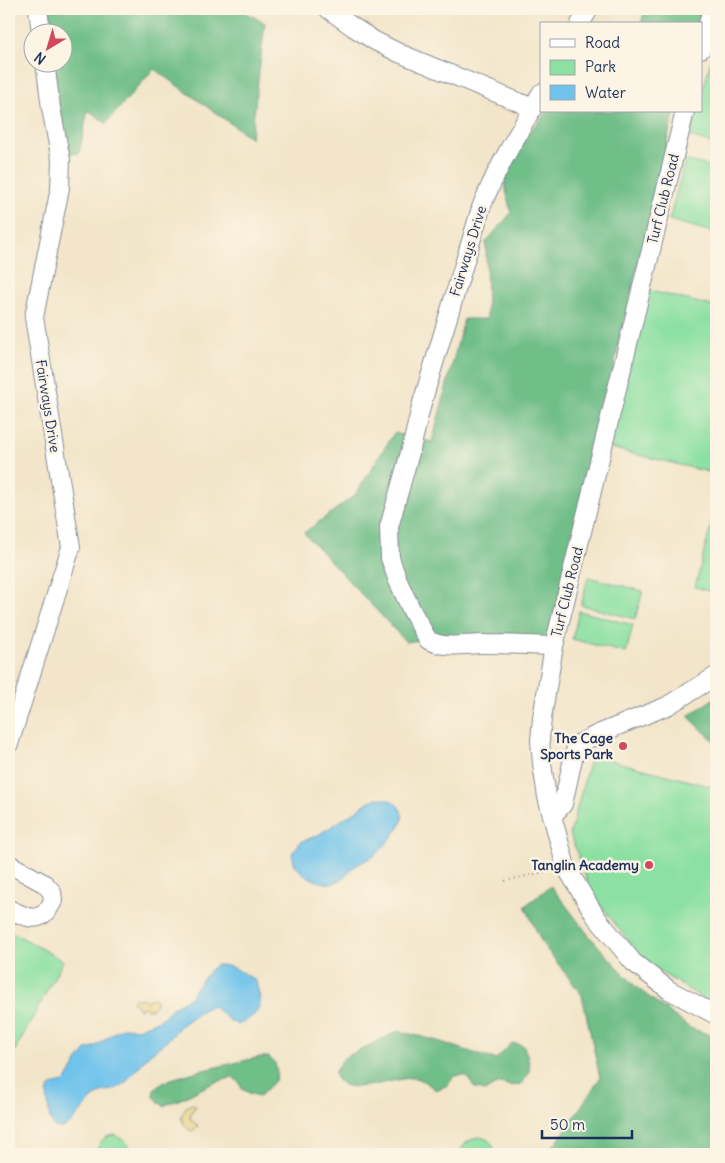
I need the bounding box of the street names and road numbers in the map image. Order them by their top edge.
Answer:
street label: Turf Club Road [643,152,683,246]
street label: Fairways Drive [446,204,490,298]
street label: Fairways Drive [32,358,64,454]
street label: Turf Club Road [547,545,587,639]

